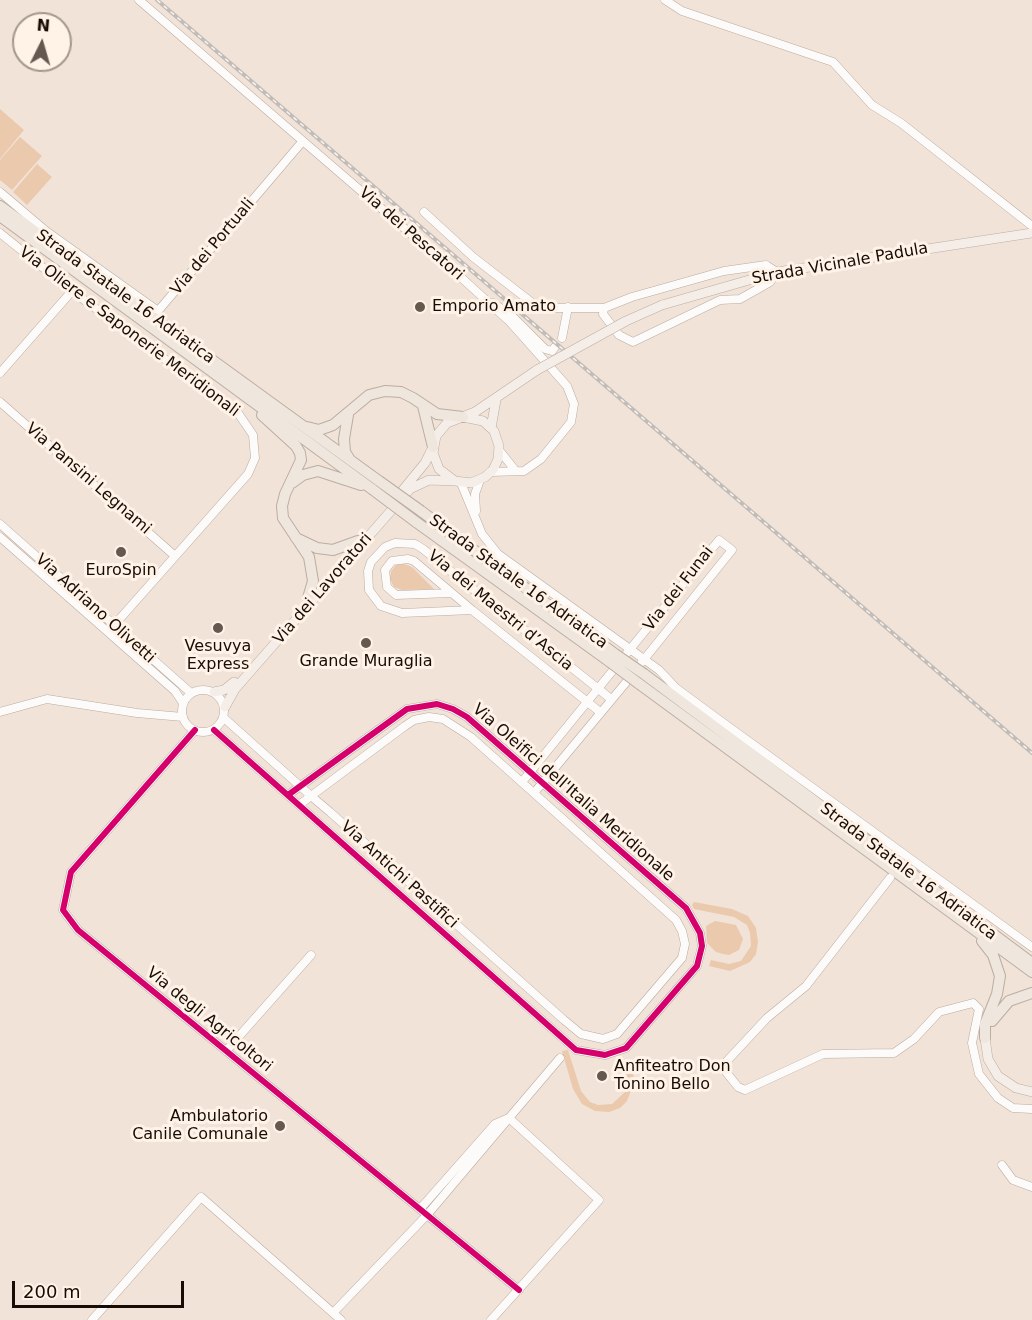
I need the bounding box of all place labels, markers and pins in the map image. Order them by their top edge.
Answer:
place label: Emporio Amato [432,297,556,317]
marker: Emporio Amato [413,300,427,314]
marker: EuroSpin [114,545,128,559]
place label: EuroSpin [85,561,157,581]
marker: Vesuvya Express [211,621,225,635]
marker: Grande Muraglia [359,636,373,650]
place label: Vesuvya Express [185,637,251,675]
place label: Grande Muraglia [299,652,433,672]
place label: Anfiteatro Don Tonino Bello [614,1057,731,1095]
marker: Anfiteatro Don Tonino Bello [595,1069,609,1083]
place label: Ambulatorio Canile Comunale [132,1107,268,1145]
marker: Ambulatorio Canile Comunale [273,1119,287,1133]

